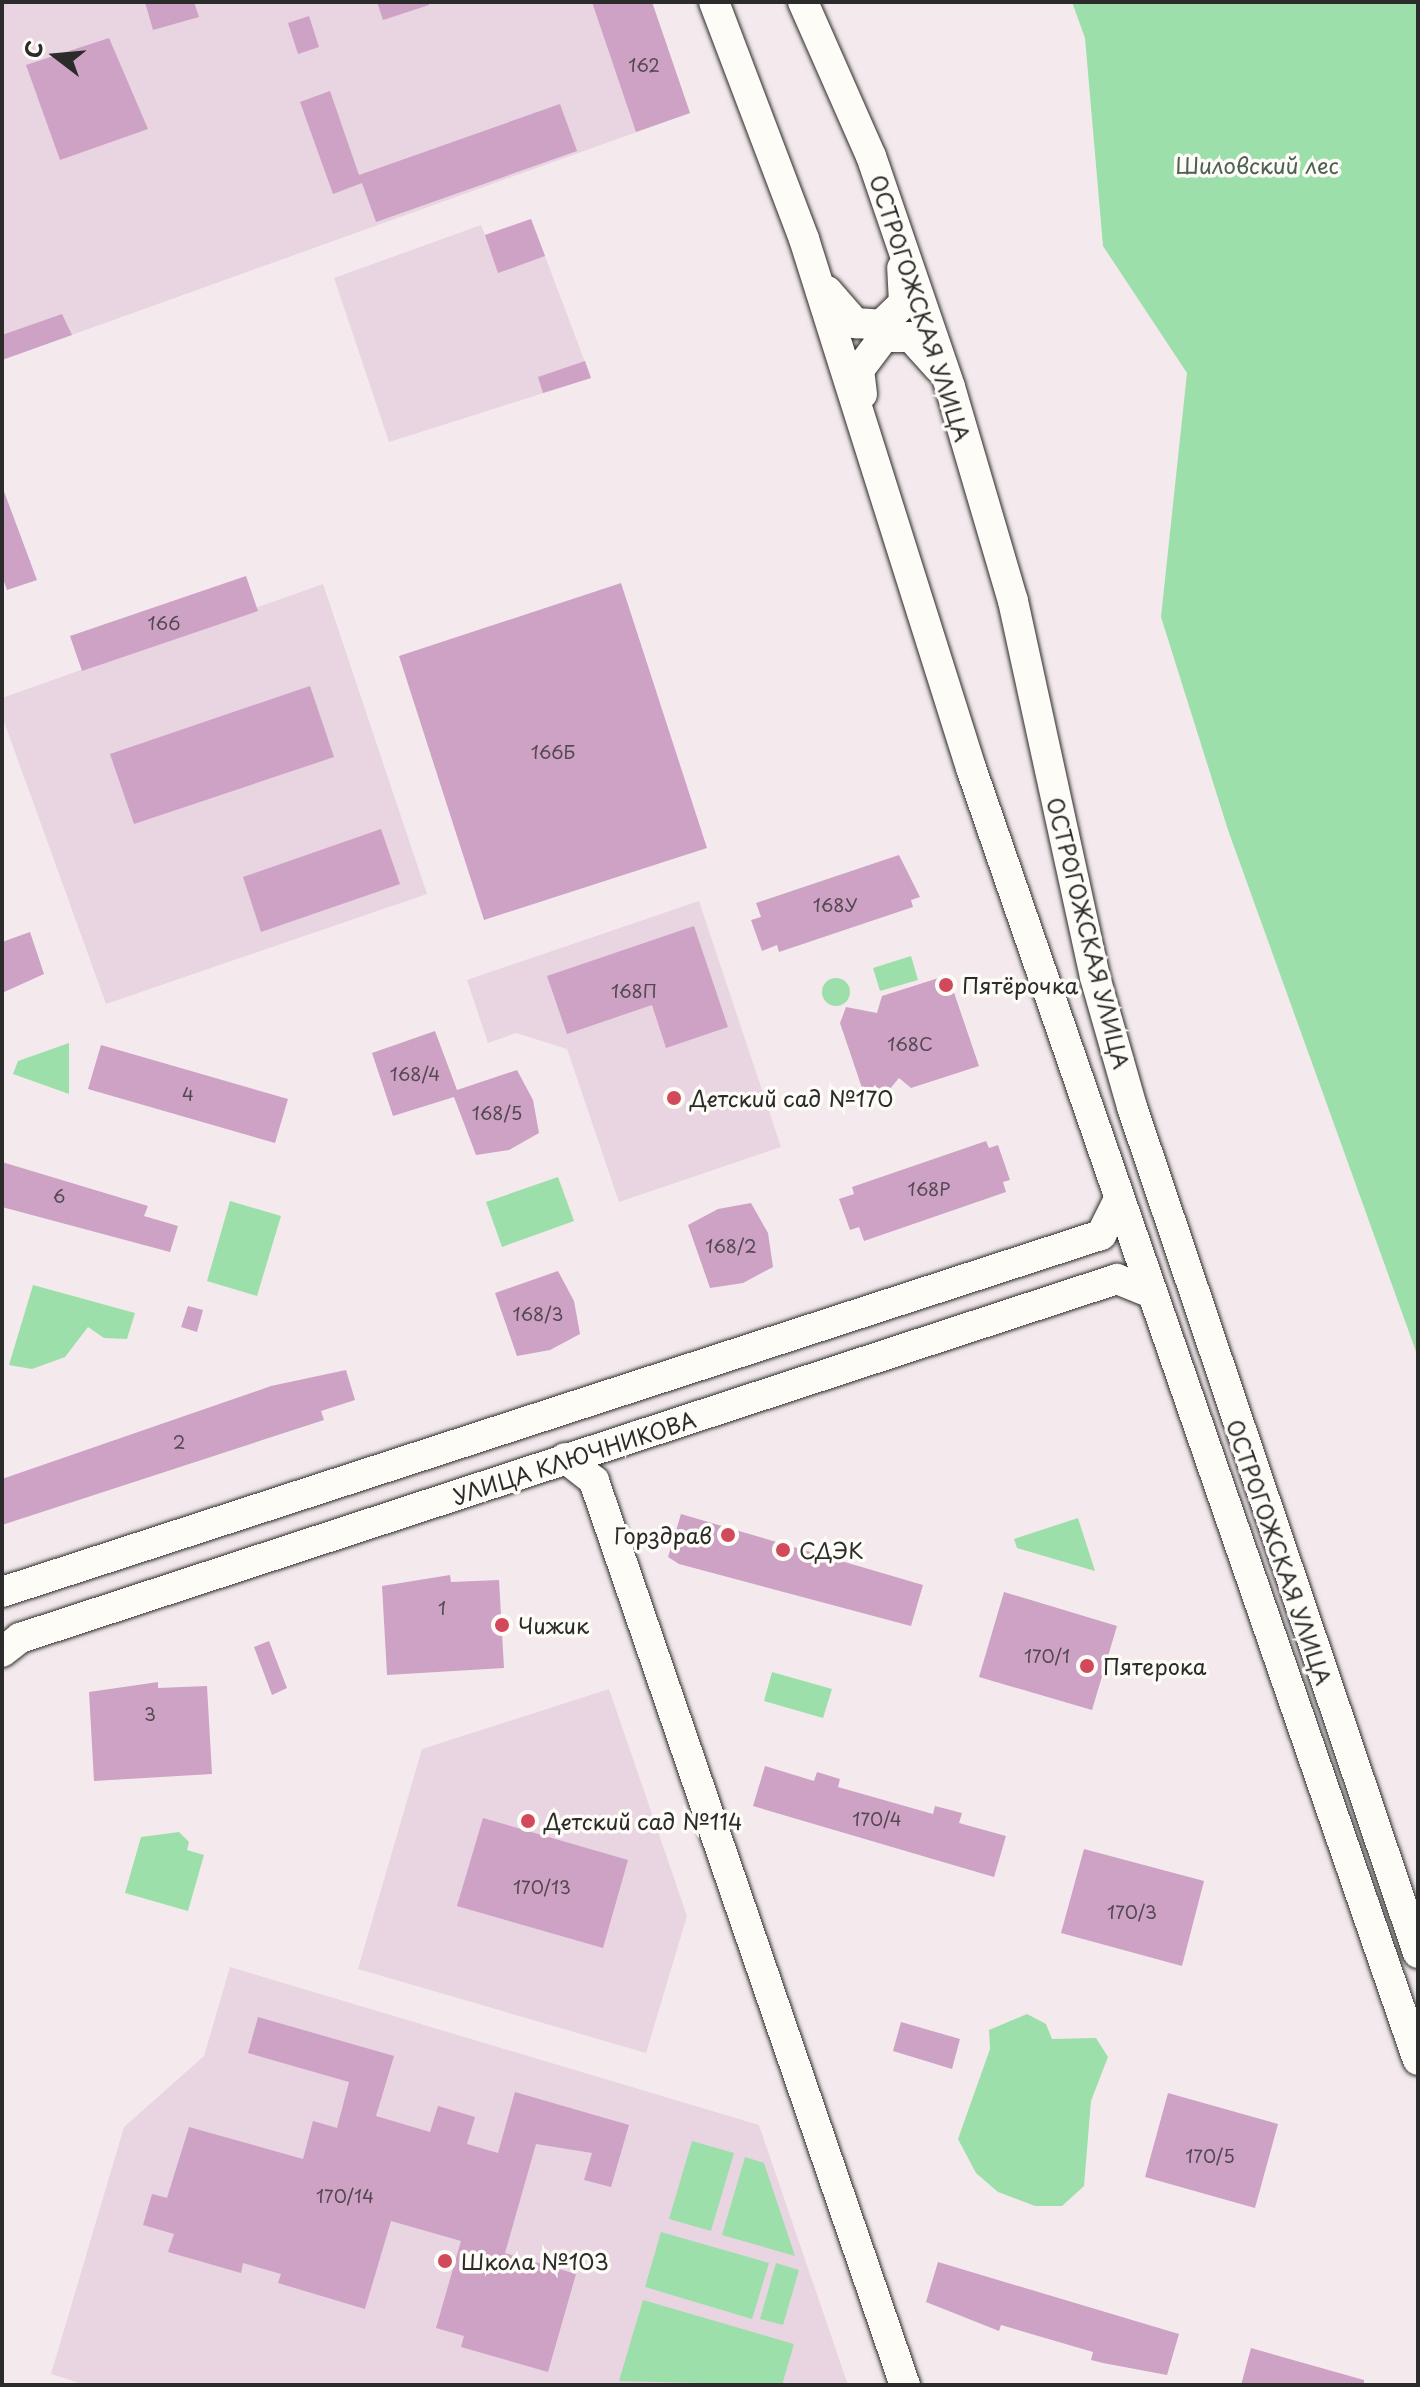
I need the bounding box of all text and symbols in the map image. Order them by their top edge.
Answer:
north arrow [16,16,96,96]
text: С [14,37,51,62]
house number: 162 [628,54,660,76]
park label: Шиловский лес [1175,152,1339,178]
street label: ОСТРОГОЖСКАЯ УЛИЦА [865,171,977,445]
house number: 166 [148,612,180,634]
house number: 166Б [531,741,575,763]
street label: ОСТРОГОЖСКАЯ УЛИЦА [1042,795,1136,1071]
house number: 168У [813,894,857,916]
place label: Пятёрочка [962,972,1078,998]
marker: Пятёрочка [937,976,955,994]
house number: 168П [611,980,657,1002]
house number: 168С [887,1033,933,1055]
house number: 168/4 [390,1063,440,1085]
house number: 4 [182,1083,194,1105]
place label: Детский сад №170 [690,1085,895,1111]
marker: Детский сад №170 [665,1089,683,1107]
house number: 168/5 [472,1102,522,1124]
house number: 168Р [908,1178,950,1200]
house number: 6 [53,1185,65,1207]
house number: 168/2 [705,1235,757,1257]
house number: 168/3 [513,1303,563,1325]
street label: УЛИЦА КЛЮЧНИКОВА [448,1405,700,1509]
street label: ОСТРОГОЖСКАЯ УЛИЦА [1222,1416,1338,1688]
house number: 2 [173,1431,185,1453]
place label: Горздрав [614,1522,712,1548]
marker: Горздрав [719,1526,737,1544]
place label: СДЭК [799,1537,864,1563]
marker: СДЭК [774,1541,792,1559]
house number: 1 [438,1597,446,1619]
place label: Чижик [518,1612,589,1638]
marker: Чижик [493,1616,511,1634]
house number: 170/1 [1024,1645,1070,1667]
place label: Пятерока [1103,1653,1206,1679]
marker: Пятерока [1078,1657,1096,1675]
house number: 3 [144,1703,156,1725]
place label: Детский сад №114 [544,1808,744,1834]
house number: 170/4 [852,1808,902,1830]
marker: Детский сад №114 [519,1812,537,1830]
house number: 170/13 [513,1876,571,1898]
house number: 170/3 [1107,1901,1157,1923]
house number: 170/5 [1185,2145,1235,2167]
house number: 170/14 [316,2185,374,2207]
place label: Школа №103 [461,2248,610,2274]
marker: Школа №103 [436,2252,454,2270]

